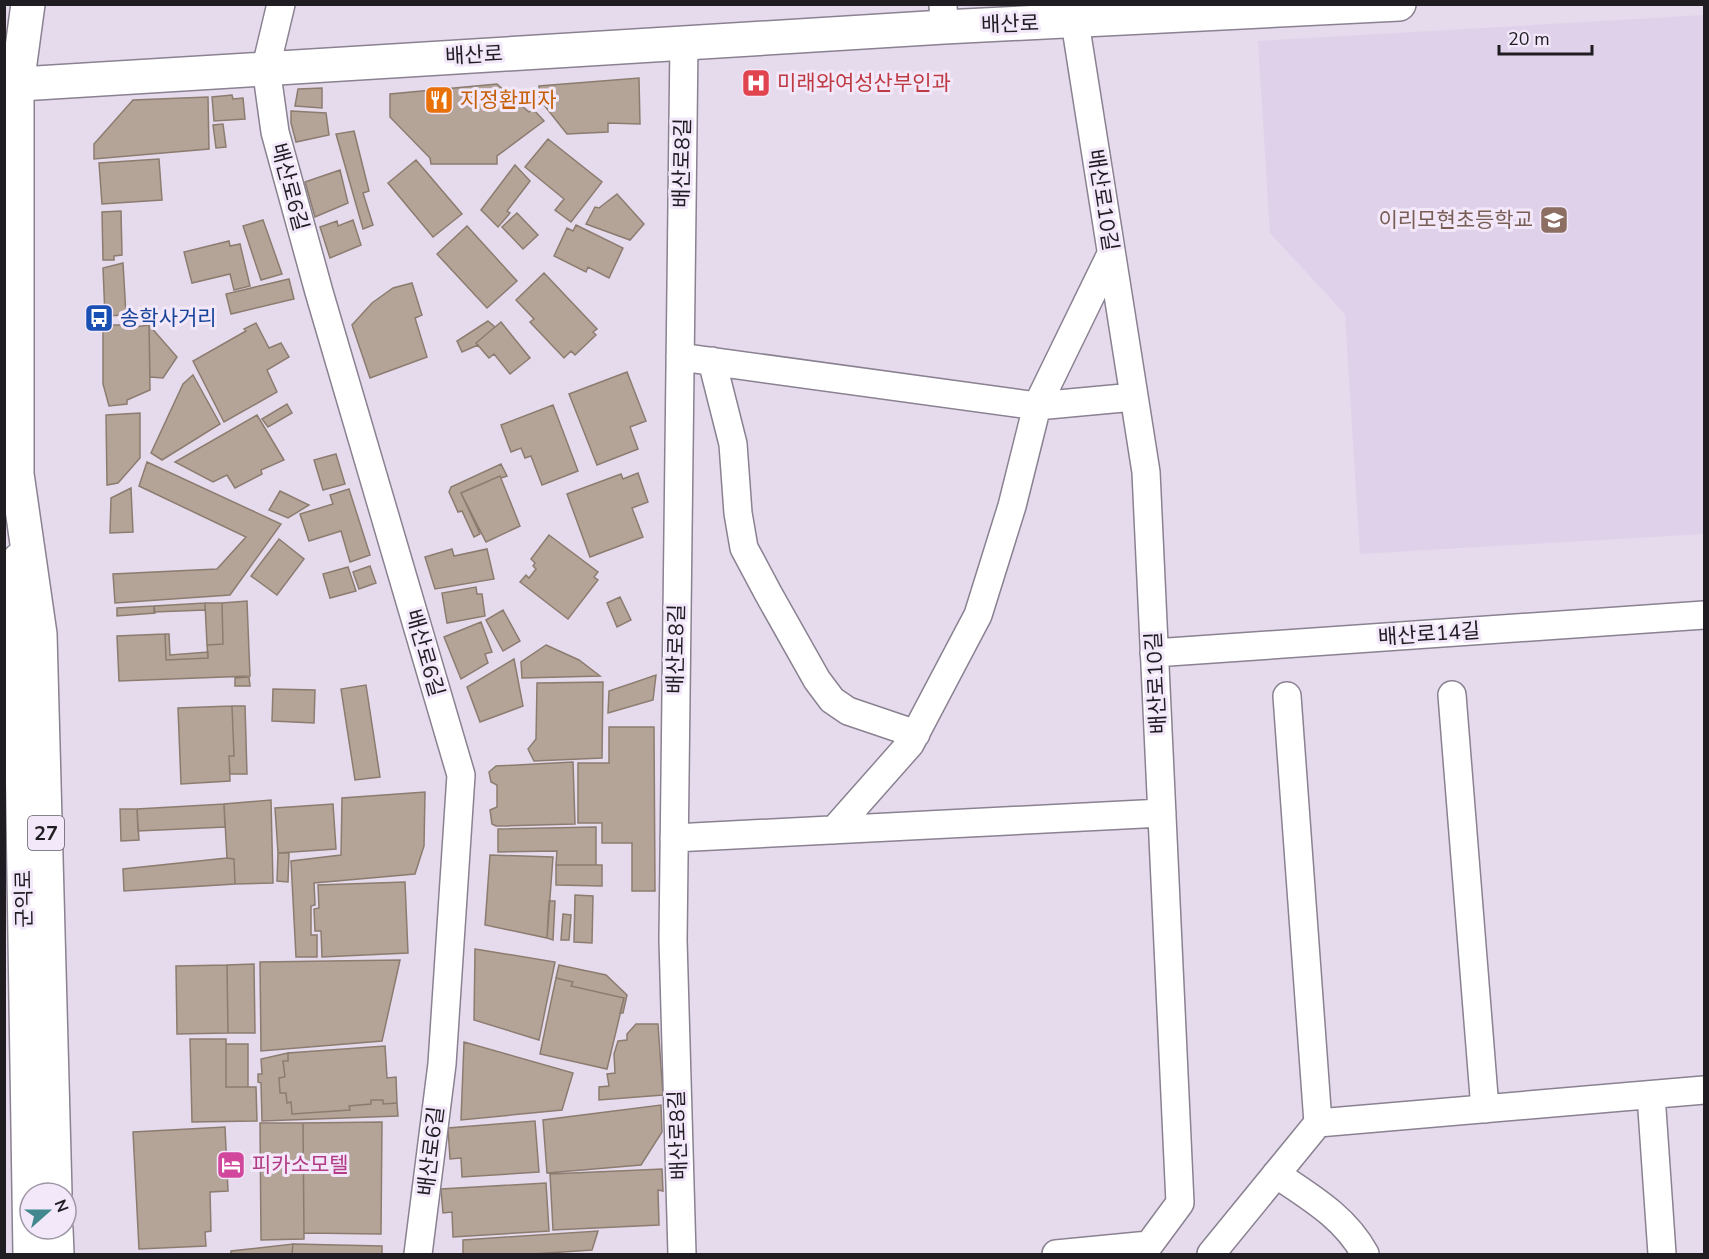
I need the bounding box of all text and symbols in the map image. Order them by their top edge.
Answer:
street label: 배산로 [981,9,1039,39]
scale bar [1499,18,1592,56]
text: 20 m [1508,27,1550,51]
street label: 배산로 [444,40,504,70]
hospital icon: 미래와여성산부인과 [740,67,772,99]
place label: 미래와여성산부인과 [777,69,951,97]
restaurant icon: 지정환피자 [423,84,455,116]
place label: 지정환피자 [460,86,557,114]
street label: 배산로8길 [667,118,697,208]
street label: 배산로6길 [265,140,315,234]
street label: 배산로10길 [1081,147,1125,253]
school or university icon: 이리모현초등학교 [1538,204,1570,236]
place label: 이리모현초등학교 [1378,206,1533,234]
bus stop icon: 송학사거리 [83,302,115,334]
place label: 송학사거리 [120,304,217,332]
street label: 배산로8길 [661,604,691,694]
street label: 배산로6길 [399,606,451,700]
street label: 배산로14길 [1377,616,1481,652]
street label: 배산로10길 [1139,631,1173,735]
road number: 27 [28,816,64,850]
street label: 군익로 [9,870,39,928]
street label: 배산로8길 [662,1090,694,1180]
street label: 배산로6길 [412,1105,450,1197]
hotel icon: 피카소모텔 [215,1149,247,1181]
place label: 피카소모텔 [252,1151,349,1179]
north arrow [18,1181,78,1241]
text: N [49,1196,73,1216]

